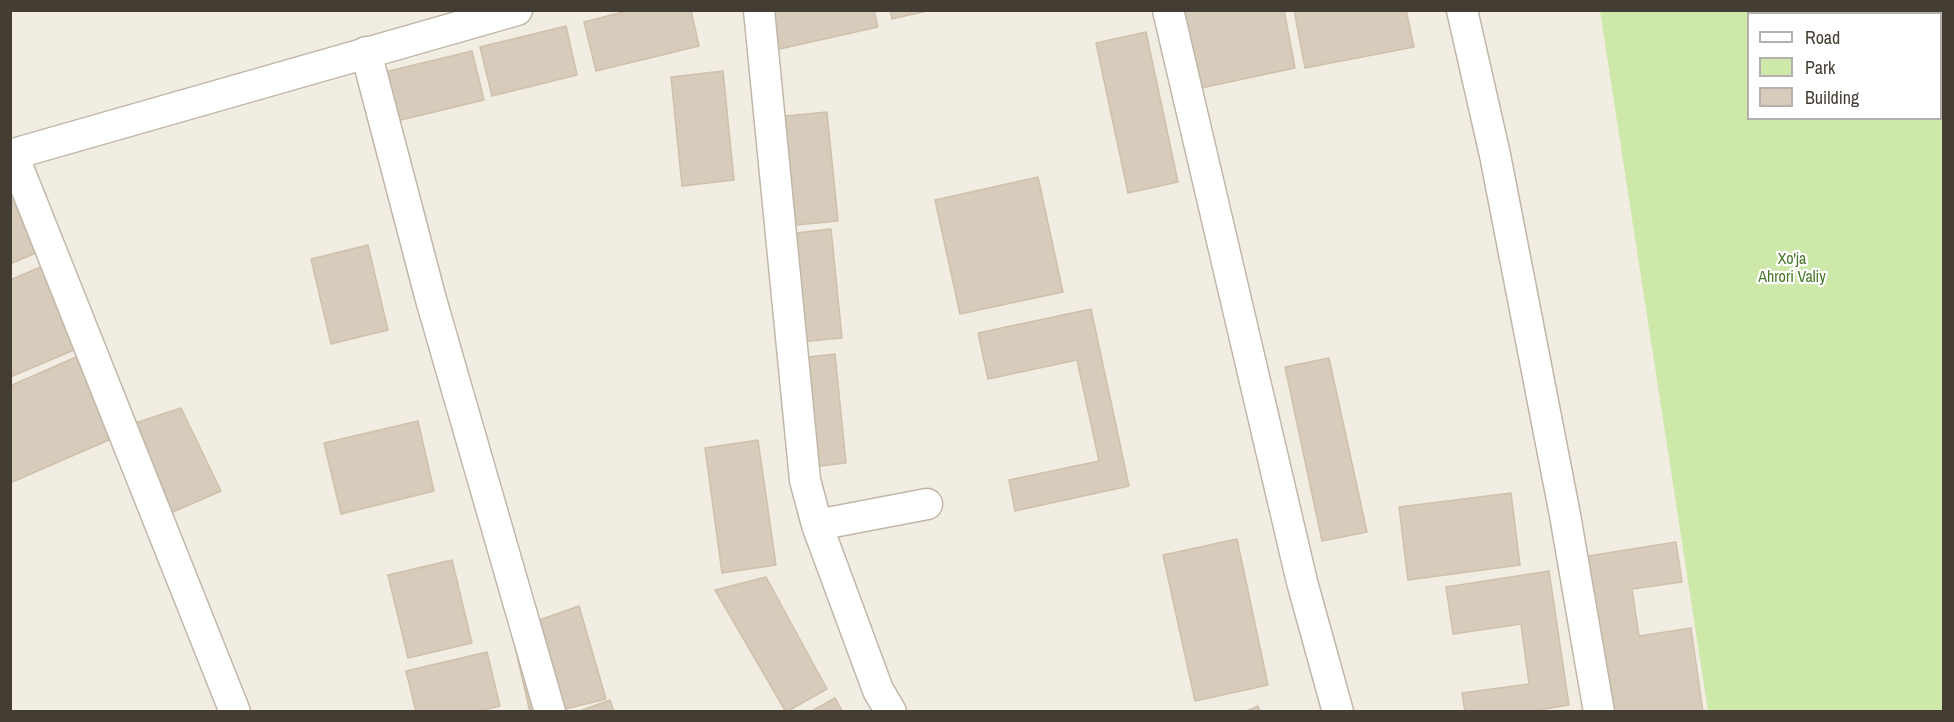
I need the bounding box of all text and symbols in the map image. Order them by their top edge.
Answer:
legend [1747,12,1942,120]
text: Road [1805,25,1840,50]
text: Park [1805,55,1835,80]
text: Building [1805,85,1859,110]
park label: Xo'ja Ahrori Valiy [1758,250,1826,288]

